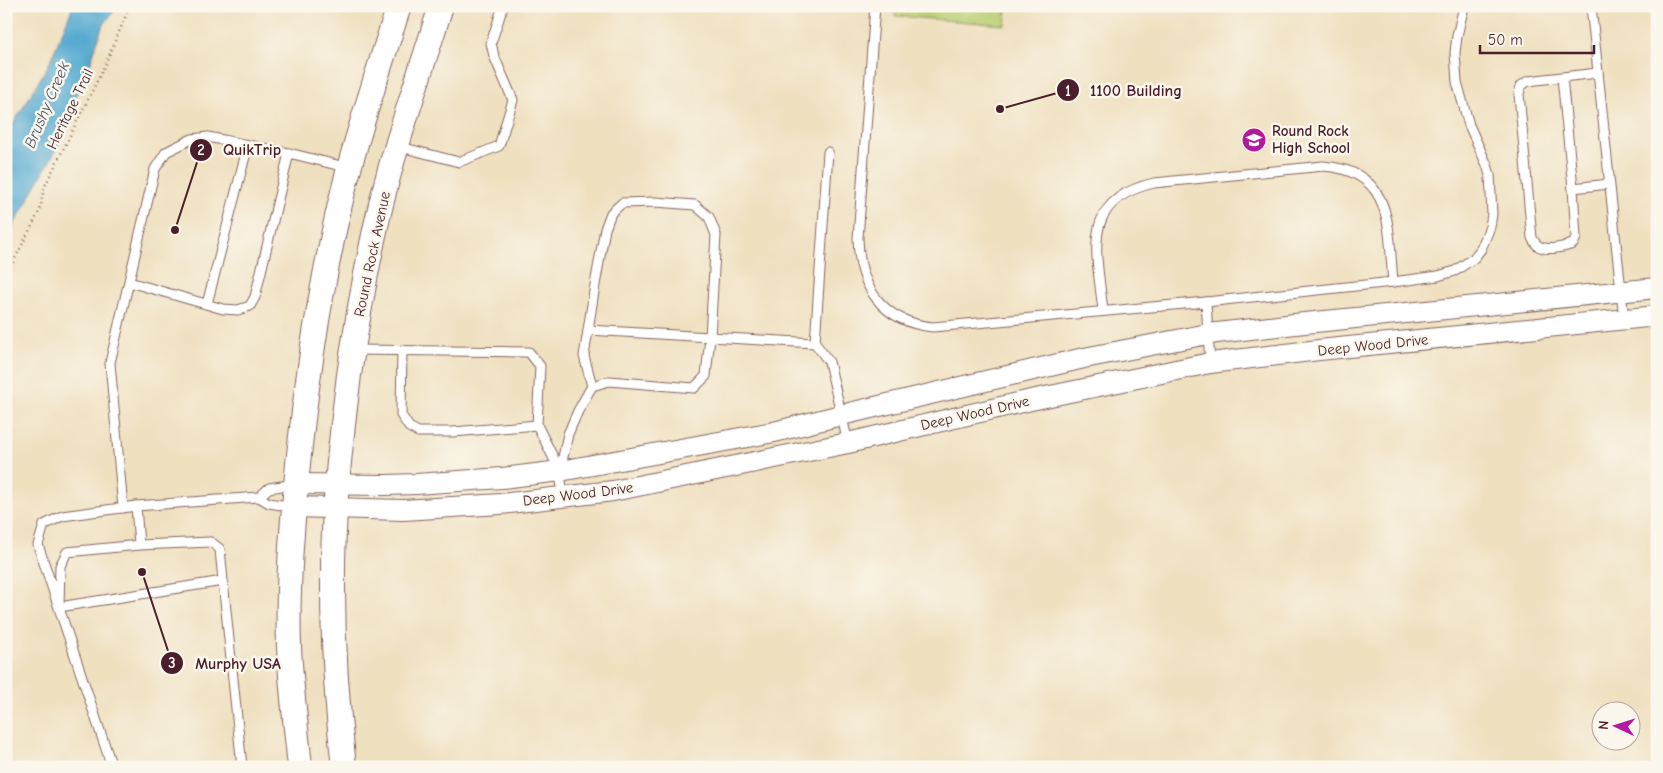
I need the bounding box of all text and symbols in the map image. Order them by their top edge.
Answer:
scale bar [1480,22,1594,54]
text: 50 m [1488,31,1523,49]
water label: Brushy Creek [21,59,73,151]
street label: Heritage Trail [43,66,97,152]
callout: 1100 Building [1055,75,1192,106]
text: 1 [1065,82,1071,100]
text: 1100 Building [1090,82,1182,100]
place label: Round Rock High School [1272,122,1350,157]
school or university icon: Round Rock High School [1241,127,1267,153]
callout: QuikTrip [188,134,291,165]
text: 2 [197,141,205,159]
text: QuikTrip [223,141,281,159]
street label: Round Rock Avenue [350,189,394,318]
street label: Deep Wood Drive [1317,330,1430,360]
street label: Deep Wood Drive [919,392,1032,434]
street label: Deep Wood Drive [522,478,635,510]
callout: Murphy USA [160,648,290,679]
text: 3 [168,654,176,672]
text: Murphy USA [195,655,281,673]
north arrow [1590,700,1640,750]
text: N [1595,720,1612,730]

